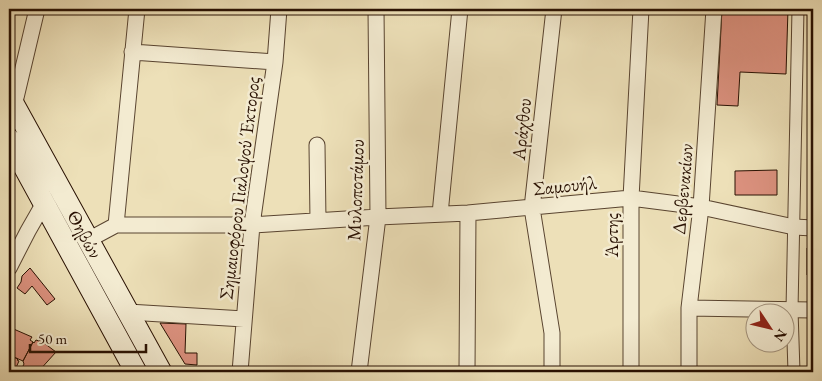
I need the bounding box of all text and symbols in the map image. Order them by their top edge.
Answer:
street label: Σημαιοφόρου Γιαλοψού Έκτορος [213,75,266,301]
street label: Αράχθου [506,97,537,162]
street label: Μυλοποτάμου [341,139,370,241]
street label: Δερβενακίων [666,142,699,236]
street label: Σαμουήλ [532,170,598,201]
street label: Θηβών [61,206,108,263]
street label: Άρτης [599,213,624,258]
north arrow [744,304,794,354]
scale bar [30,321,146,353]
text: N [770,326,791,346]
text: 50 m [38,329,67,348]

